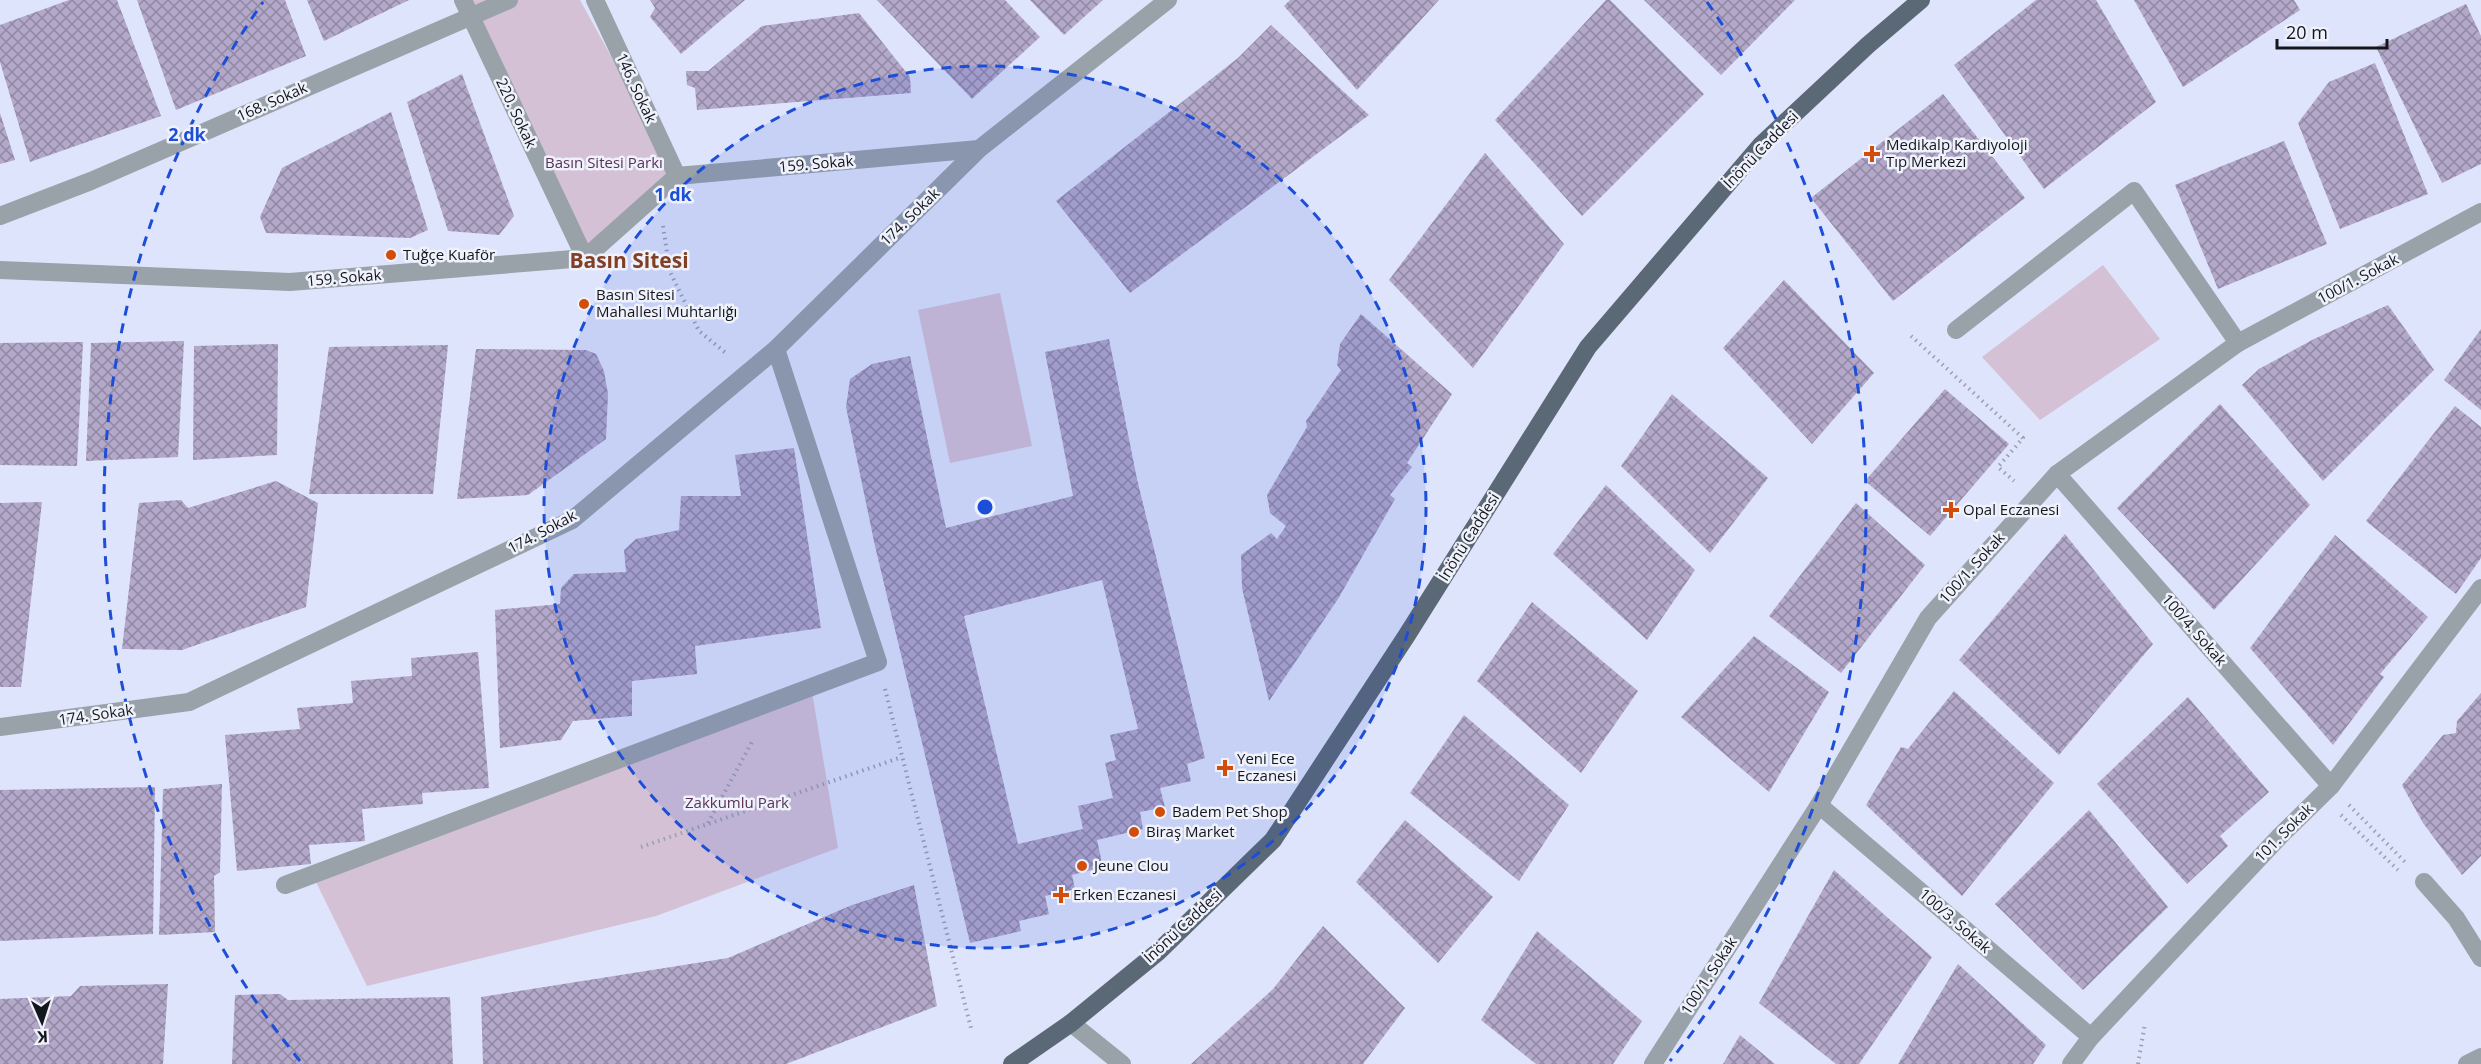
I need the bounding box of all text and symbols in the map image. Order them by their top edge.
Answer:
scale bar [2277,12,2386,50]
text: 20 m [2286,20,2328,44]
street label: 146. Sokak [612,49,662,126]
street label: 220. Sokak [492,74,542,151]
street label: 168. Sokak [233,77,310,125]
street label: İnönü Caddesi [1718,106,1802,192]
text: 2 dk [168,122,207,146]
place label: Medikalp Kardiyoloji Tıp Merkezi [1886,134,2028,171]
marker: Medikalp Kardiyoloji Tıp Merkezi [1863,145,1881,163]
street label: 159. Sokak [778,150,854,176]
park label: Basın Sitesi Parkı [545,152,663,172]
text: 1 dk [654,182,693,206]
street label: 174. Sokak [875,183,943,249]
place label: Tuğçe Kuaför [403,244,495,264]
district label: Basın Sitesi [569,246,689,274]
marker: Tuğçe Kuaför [384,248,398,262]
street label: 100/1. Sokak [2314,248,2402,308]
street label: 159. Sokak [306,264,382,290]
place label: Basın Sitesi Mahallesi Muhtarlığı [596,284,737,321]
marker: Basın Sitesi Mahallesi Muhtarlığı [577,297,591,311]
street label: İnönü Caddesi [1433,489,1503,584]
centre of rings [975,497,995,517]
place label: Opal Eczanesi [1963,499,2059,519]
marker: Opal Eczanesi [1944,503,1958,517]
street label: 174. Sokak [504,505,579,558]
street label: 100/1. Sokak [1934,527,2009,607]
street label: 100/4. Sokak [2158,589,2232,670]
street label: 174. Sokak [57,699,134,729]
place label: Yeni Ece Eczanesi [1237,748,1296,785]
marker: Yeni Ece Eczanesi [1218,761,1232,775]
park label: Zakkumlu Park [685,792,789,812]
street label: 101. Sokak [2250,799,2317,866]
place label: Badem Pet Shop [1172,801,1288,821]
marker: Badem Pet Shop [1153,805,1167,819]
place label: Biraş Market [1146,821,1235,841]
marker: Biraş Market [1127,825,1141,839]
place label: Jeune Clou [1092,855,1169,875]
marker: Jeune Clou [1075,859,1089,873]
place label: Erken Eczanesi [1073,884,1176,904]
street label: İnönü Caddesi [1139,884,1226,967]
street label: 100/3. Sokak [1916,884,1996,957]
marker: Erken Eczanesi [1054,888,1068,902]
street label: 100/1. Sokak [1676,933,1741,1018]
north arrow [12,992,72,1052]
text: K [37,1026,49,1048]

